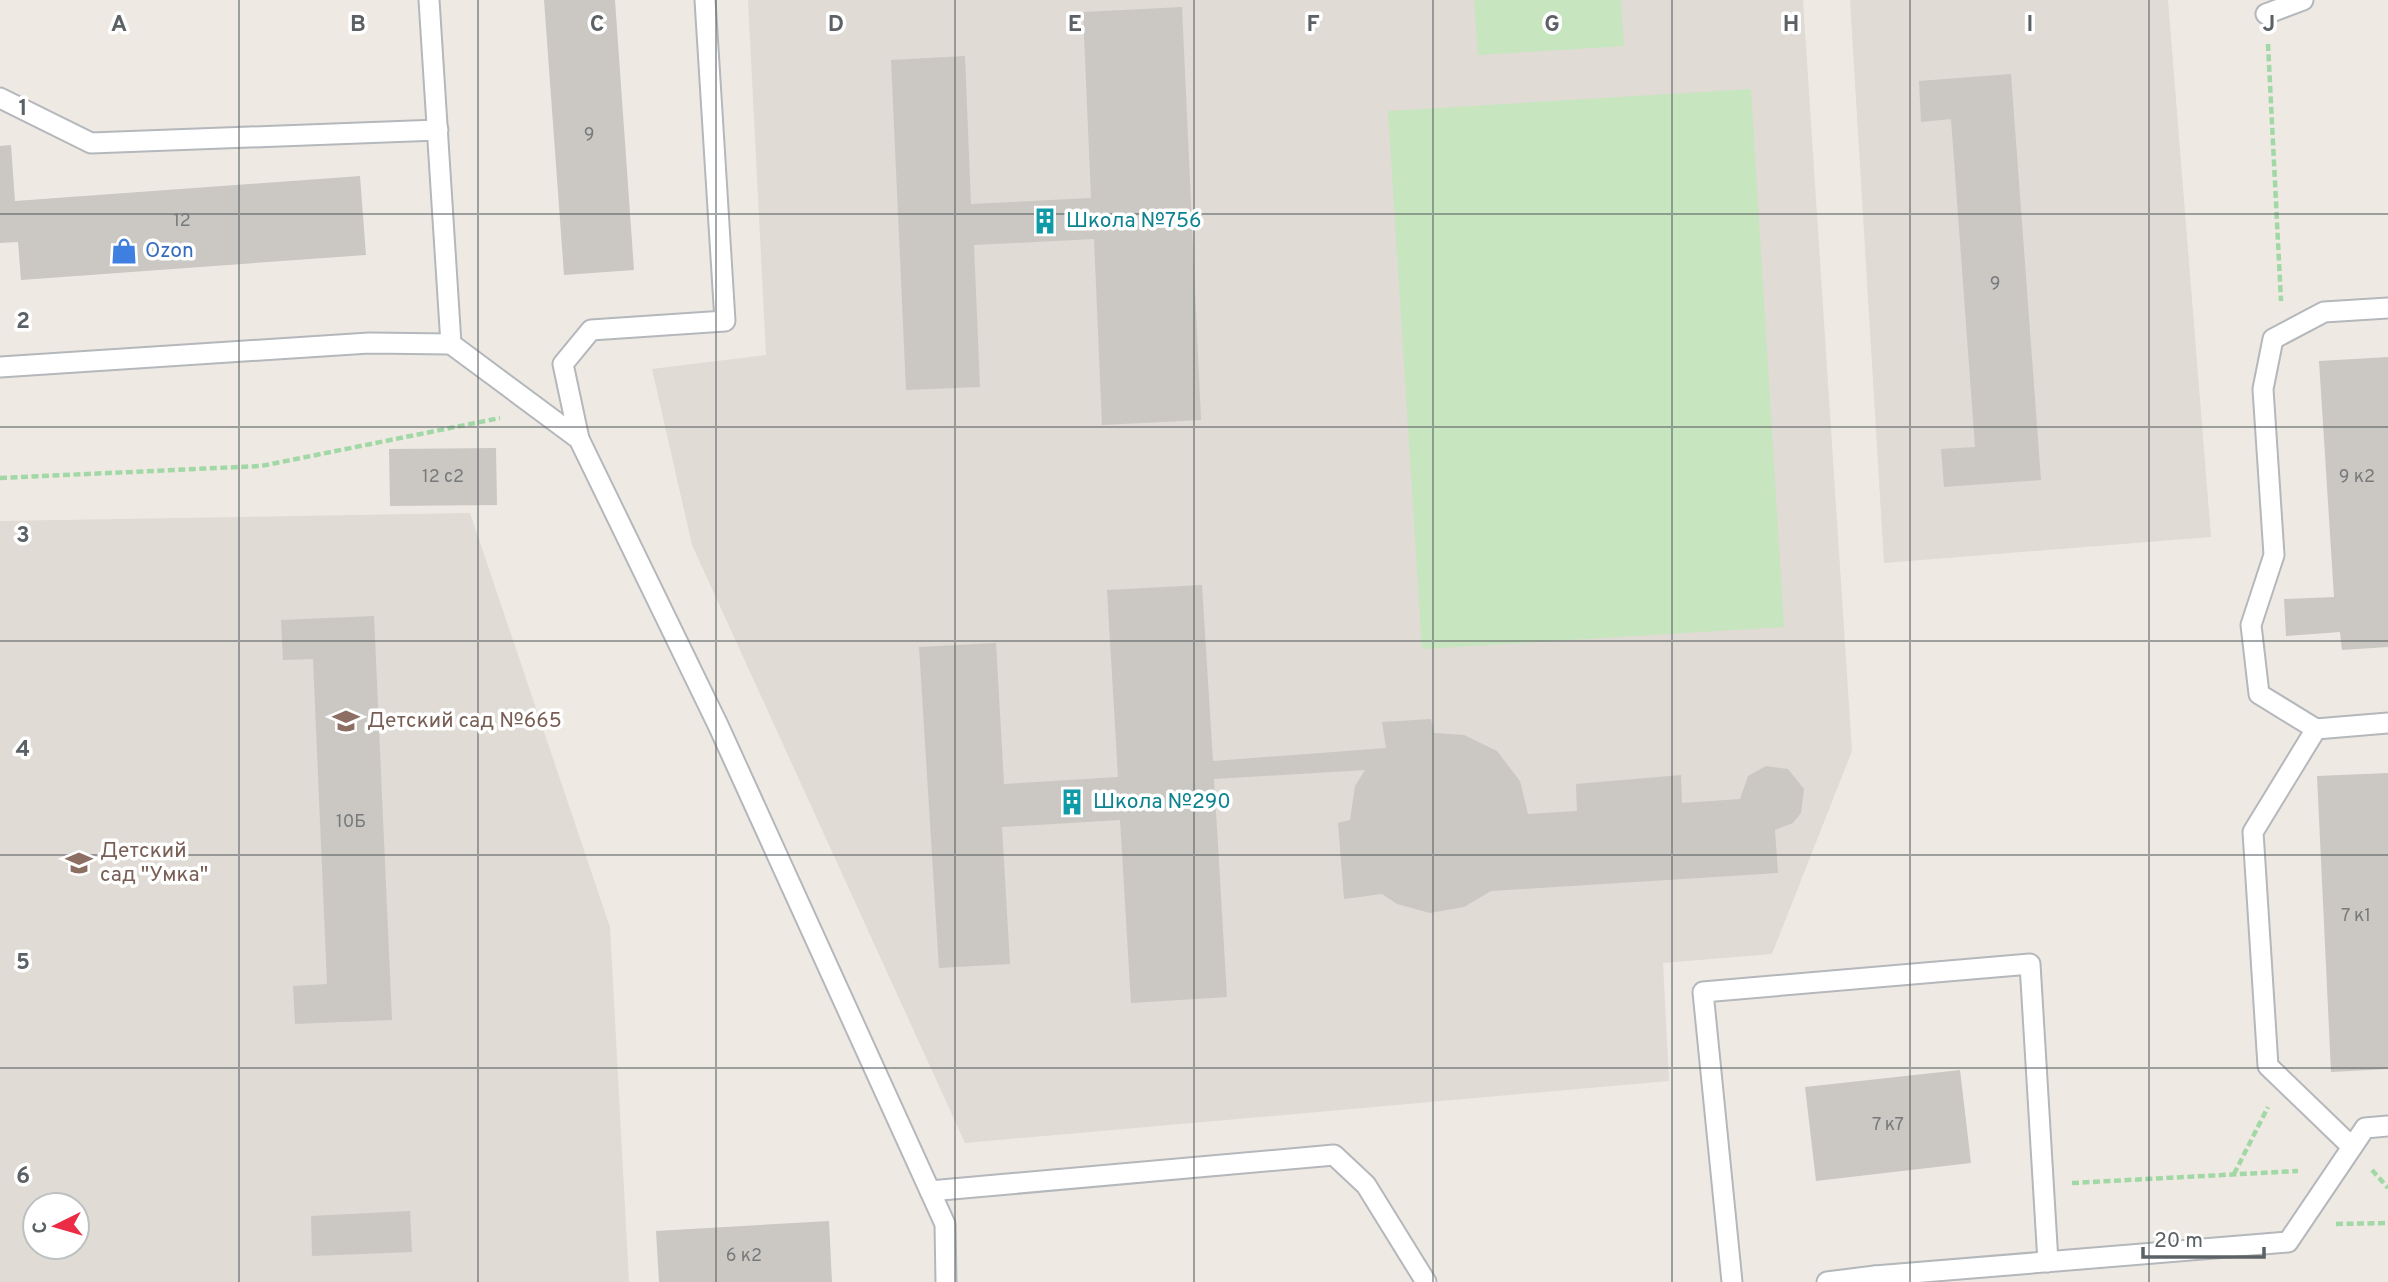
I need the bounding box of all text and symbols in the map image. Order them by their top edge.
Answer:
text: A [111,11,127,40]
text: B [350,11,366,40]
text: C [590,11,604,40]
text: D [828,11,844,40]
text: E [1068,11,1082,40]
text: F [1306,11,1320,40]
text: G [1544,11,1560,40]
text: H [1783,11,1799,40]
text: I [2027,11,2033,40]
text: J [2263,11,2275,40]
text: 1 [18,95,28,124]
house number: 9 [584,124,594,147]
building icon: Школа №756 [1030,206,1060,236]
place label: Школа №756 [1066,208,1202,235]
house number: 12 [173,210,191,233]
shop icon: Ozon [109,236,139,266]
place label: Ozon [145,238,194,265]
house number: 9 [1990,273,2000,296]
text: 2 [16,308,30,337]
house number: 12 с2 [422,466,464,489]
house number: 9 к2 [2339,466,2375,489]
text: 3 [16,522,30,551]
school or university icon: Детский сад №665 [331,706,361,736]
place label: Детский сад №665 [367,708,562,735]
text: 4 [16,736,30,765]
building icon: Школа №290 [1057,787,1087,817]
place label: Школа №290 [1093,789,1231,816]
house number: 10Б [336,811,366,834]
place label: Детский сад "Умка" [100,838,208,889]
school or university icon: Детский сад "Умка" [64,848,94,878]
house number: 7 к1 [2341,905,2371,928]
text: 5 [16,949,30,978]
house number: 7 к7 [1872,1114,1904,1137]
text: 6 [16,1163,30,1192]
north arrow [21,1191,91,1261]
scale bar [2143,1216,2264,1260]
text: С [29,1220,54,1234]
text: 20 m [2154,1228,2203,1255]
house number: 6 к2 [726,1245,762,1268]

